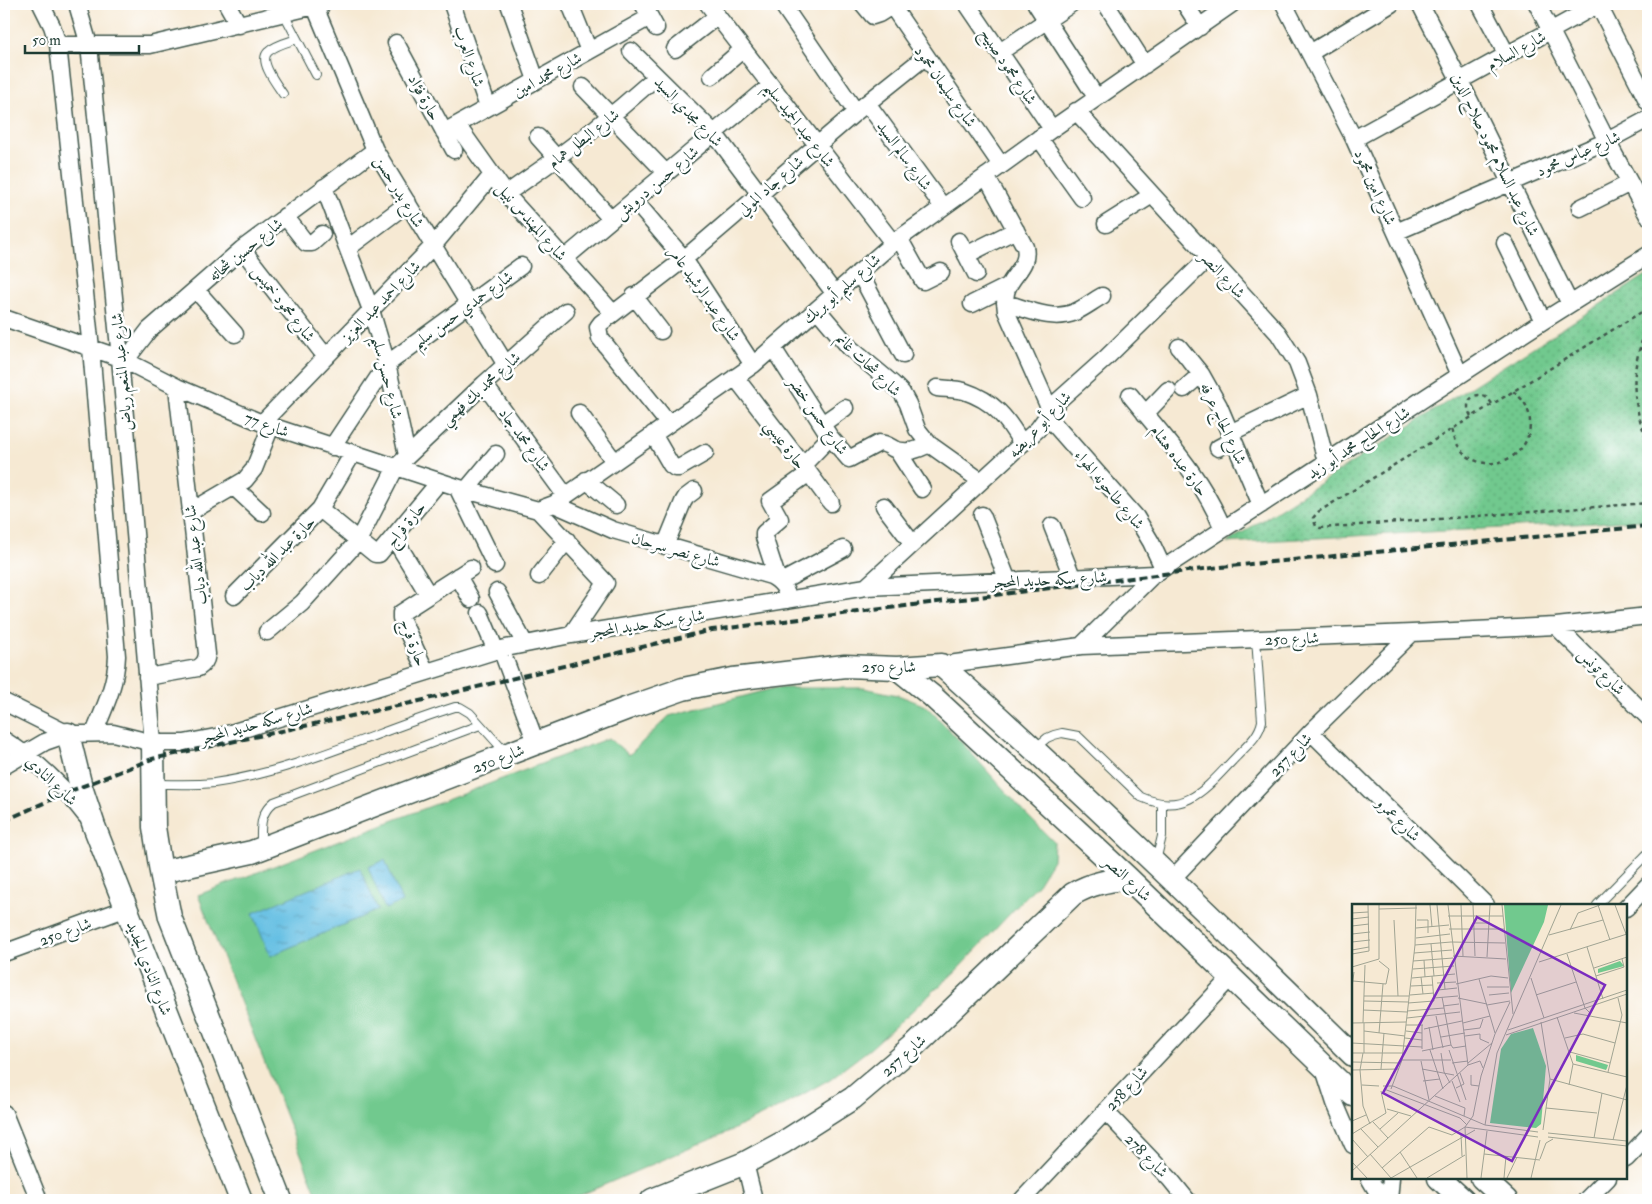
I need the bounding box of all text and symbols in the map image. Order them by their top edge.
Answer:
scale bar [25,22,139,54]
street label: شارع العرب [446,23,489,91]
street label: شارع محمود صبيح [972,24,1041,111]
street label: شارع السلام [1483,26,1552,79]
text: 50 m [32,31,61,50]
street label: شارع سليمان محمود [907,42,981,133]
street label: شارع محمد امين [510,48,587,105]
street label: شارع عبد السلام محمود صلاح الدين [1443,69,1543,241]
street label: حارة فؤاد [403,71,445,124]
street label: شارع مجدي السيد [647,72,727,153]
street label: شارع عبد الحميد سليم [755,78,839,175]
street label: شارع البطل همام [544,105,626,176]
street label: شارع سالم السيد [869,117,936,197]
street label: شارع عباس محمود [1533,126,1625,184]
street label: شارع حسن درويش [610,142,705,226]
street label: شارع امين محمود [1347,146,1401,230]
street label: شارع بدر حسن [367,152,429,233]
street label: شارع جاد المولي [733,152,810,222]
street label: شارع المهندس نبيل [489,178,571,267]
street label: شارع حسين شحاته [204,214,289,288]
street label: شارع عبد الرشيد عامر [661,242,745,347]
street label: شارع النصر [1192,245,1249,305]
street label: شارع سليم أبو بريك [797,248,889,333]
street label: شارع احمد عبد العزيز [335,257,427,350]
street label: شارع محمود خميس [245,261,319,348]
street label: شارع حمدي حسن سليم [408,266,521,358]
street label: شارع عبد المنعم رياض [107,312,142,432]
street label: شارع شحات غانم [829,328,905,404]
street label: شارع حسن سليم [361,334,407,422]
street label: شارع محمد بك فهمي [436,348,528,434]
street label: شارع حسن خضر [780,371,853,460]
street label: شارع الحاج عرفه [1192,379,1251,469]
street label: شارع أبو عريضه [1002,386,1078,464]
street label: شارع الحاج محمد أبو زيد [1302,400,1416,487]
street label: شارع محمد جاد [492,404,554,477]
street label: شارع 77 [241,408,292,445]
street label: حارة عيسي [756,416,810,476]
street label: حارة عبده هشام [1143,421,1213,503]
street label: شارع طاحونه الهواء [1068,446,1149,536]
street label: حارة فراج [381,498,433,554]
street label: شارع عبد الله دياب [177,503,215,607]
street label: حارة عبد الله دياب [234,510,320,596]
street label: شارع نصر سرحان [628,528,722,575]
street label: شارع سكه حديد المحجر [988,567,1108,596]
street label: شارع سكه حديد المحجر [586,605,707,646]
street label: حارة فرج [391,616,431,671]
street label: شارع 250 [1265,628,1320,653]
street label: شارع تونس [1571,644,1629,702]
street label: شارع 250 [862,657,916,680]
street label: شارع سكه حديد المحجر [196,698,316,753]
street label: شارع 257 [1265,728,1319,783]
street label: شارع 250 [469,740,528,781]
street label: شارع النادي [19,751,81,812]
street label: شارع عمرو [1368,792,1425,848]
street label: شارع النصر [1096,850,1155,908]
inset map [1352,904,1627,1179]
street label: شارع 250 [36,913,95,953]
street label: شارع النادي الجديد [119,918,176,1019]
street label: شارع 257 [877,1030,932,1083]
street label: شارع 258 [1101,1062,1155,1117]
street label: شارع 278 [1118,1129,1172,1184]

